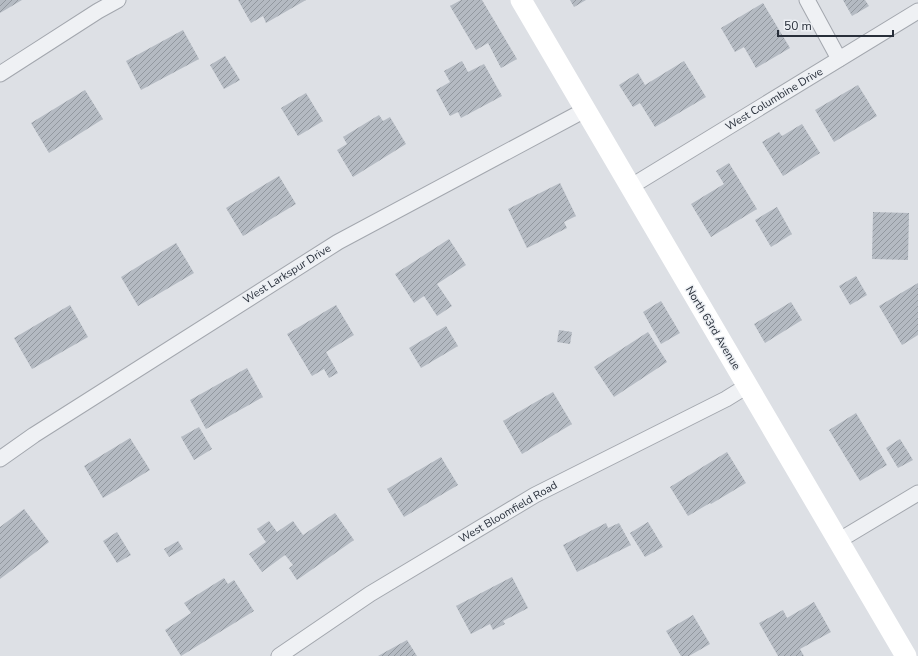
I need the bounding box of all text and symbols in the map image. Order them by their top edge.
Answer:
scale bar [778,12,893,38]
text: 50 m [784,18,812,34]
street label: West Columbine Drive [722,64,826,134]
street label: West Larkspur Drive [240,241,334,307]
street label: North 63rd Avenue [682,283,744,373]
street label: West Bloomfield Road [456,478,560,546]

